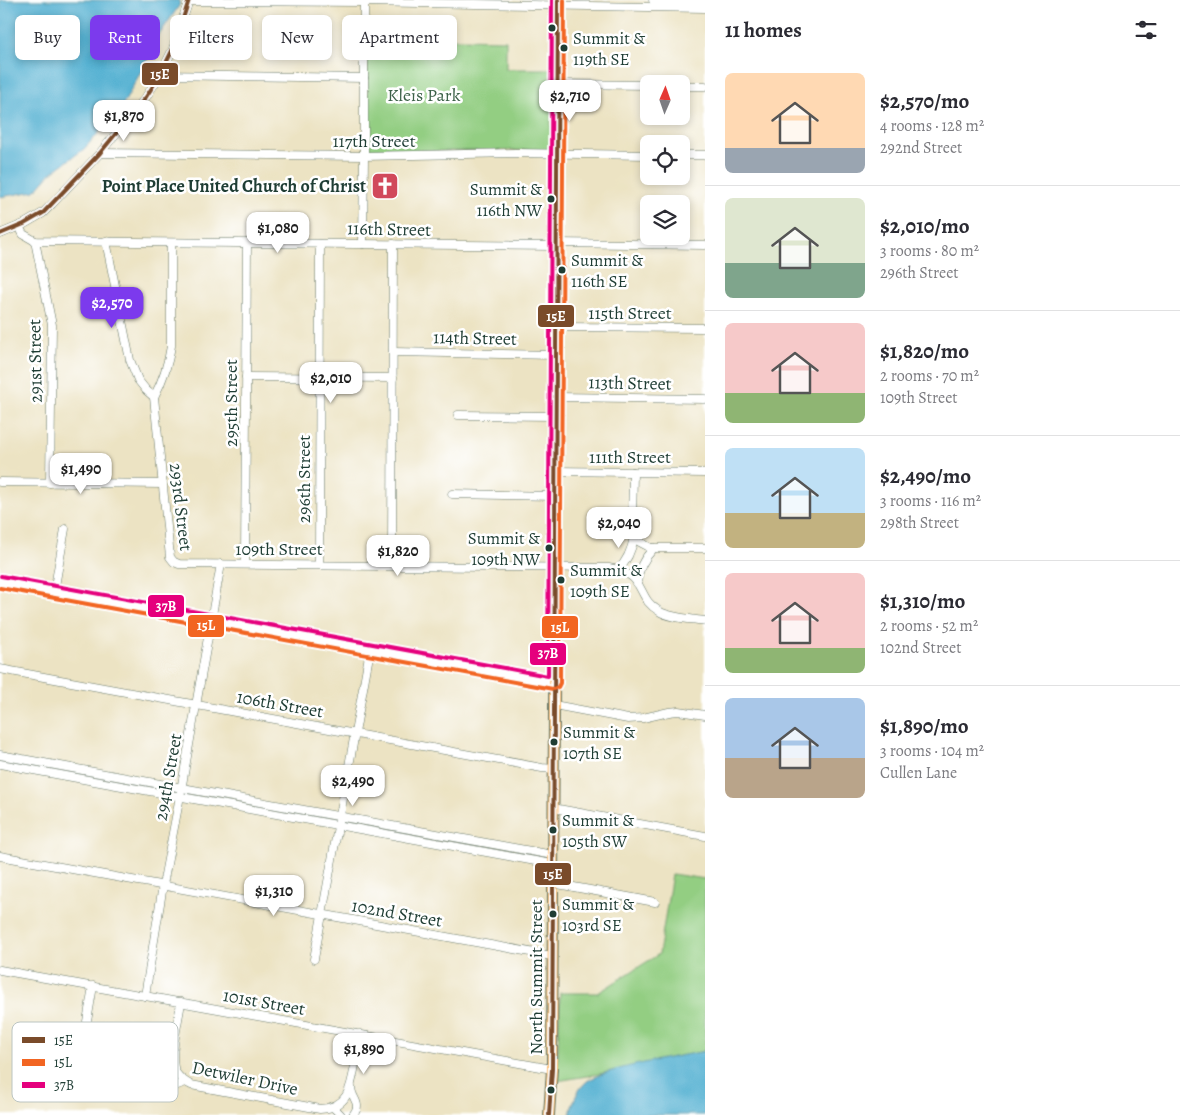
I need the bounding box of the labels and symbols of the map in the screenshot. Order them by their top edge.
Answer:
unlabelled marker [547,23,557,33]
place label: Summit & 119th SE [573,27,645,71]
marker: Summit & 119th SE [559,43,569,53]
line badge: 15E [141,62,179,86]
text: 15E [150,65,170,84]
north arrow [640,75,690,125]
pin: $2,710 [529,80,611,122]
park label: Kleis Park [387,83,461,107]
pin: $1,870 [83,100,165,142]
street label: 117th Street [332,129,416,153]
church icon: Point Place United Church of Christ [370,171,400,201]
place label: Point Place United Church of Christ [102,174,366,198]
place label: Summit & 116th NW [470,178,542,222]
marker: Summit & 116th NW [546,194,556,204]
pin: $1,080 [237,212,319,254]
street label: 116th Street [347,216,431,242]
place label: Summit & 116th SE [571,249,643,293]
marker: Summit & 116th SE [557,265,567,275]
pin: $2,570 [71,286,153,329]
street label: 115th Street [588,301,672,325]
line badge: 15E [537,304,575,328]
text: 15E [546,307,566,326]
street label: 291st Street [22,319,48,403]
street label: 114th Street [433,325,517,351]
street label: 295th Street [219,359,243,447]
pin: $2,010 [290,362,372,404]
street label: 113th Street [588,370,672,396]
street label: 296th Street [292,435,316,523]
street label: 111th Street [589,445,671,469]
pin: $1,490 [40,452,122,495]
street label: 293rd Street [164,462,198,552]
pin: $2,040 [578,506,660,549]
place label: Summit & 109th NW [468,527,540,571]
pin: $1,820 [357,534,439,577]
street label: 109th Street [235,537,323,561]
marker: Summit & 109th NW [544,543,554,553]
place label: Summit & 109th SE [570,559,642,603]
marker: Summit & 109th SE [556,575,566,585]
line badge: 37B [147,594,185,618]
text: 37B [156,597,177,616]
line badge: 15L [187,614,225,638]
line badge: 15L [541,615,579,639]
text: 15L [197,616,216,635]
text: 15L [551,618,570,637]
line badge: 37B [529,642,567,666]
text: 37B [538,644,559,663]
street label: 106th Street [235,685,325,723]
place label: Summit & 107th SE [563,721,635,765]
street label: 294th Street [149,731,187,823]
marker: Summit & 107th SE [549,737,559,747]
pin: $2,490 [312,764,394,807]
place label: Summit & 105th SW [562,809,634,853]
marker: Summit & 105th SW [548,825,558,835]
line badge: 15E [534,862,572,886]
text: 15E [543,865,563,884]
pin: $1,310 [233,874,315,917]
street label: 102nd Street [350,893,444,933]
place label: Summit & 103rd SE [562,893,634,937]
street label: North Summit Street [524,899,548,1055]
marker: Summit & 103rd SE [548,909,558,919]
street label: 101st Street [221,983,307,1021]
legend [12,1022,178,1102]
text: 15E [54,1031,73,1050]
pin: $1,890 [323,1032,405,1075]
text: 15L [54,1053,73,1072]
street label: Detwiler Drive [190,1055,300,1101]
text: 37B [54,1076,74,1095]
unlabelled marker [546,1085,556,1095]

